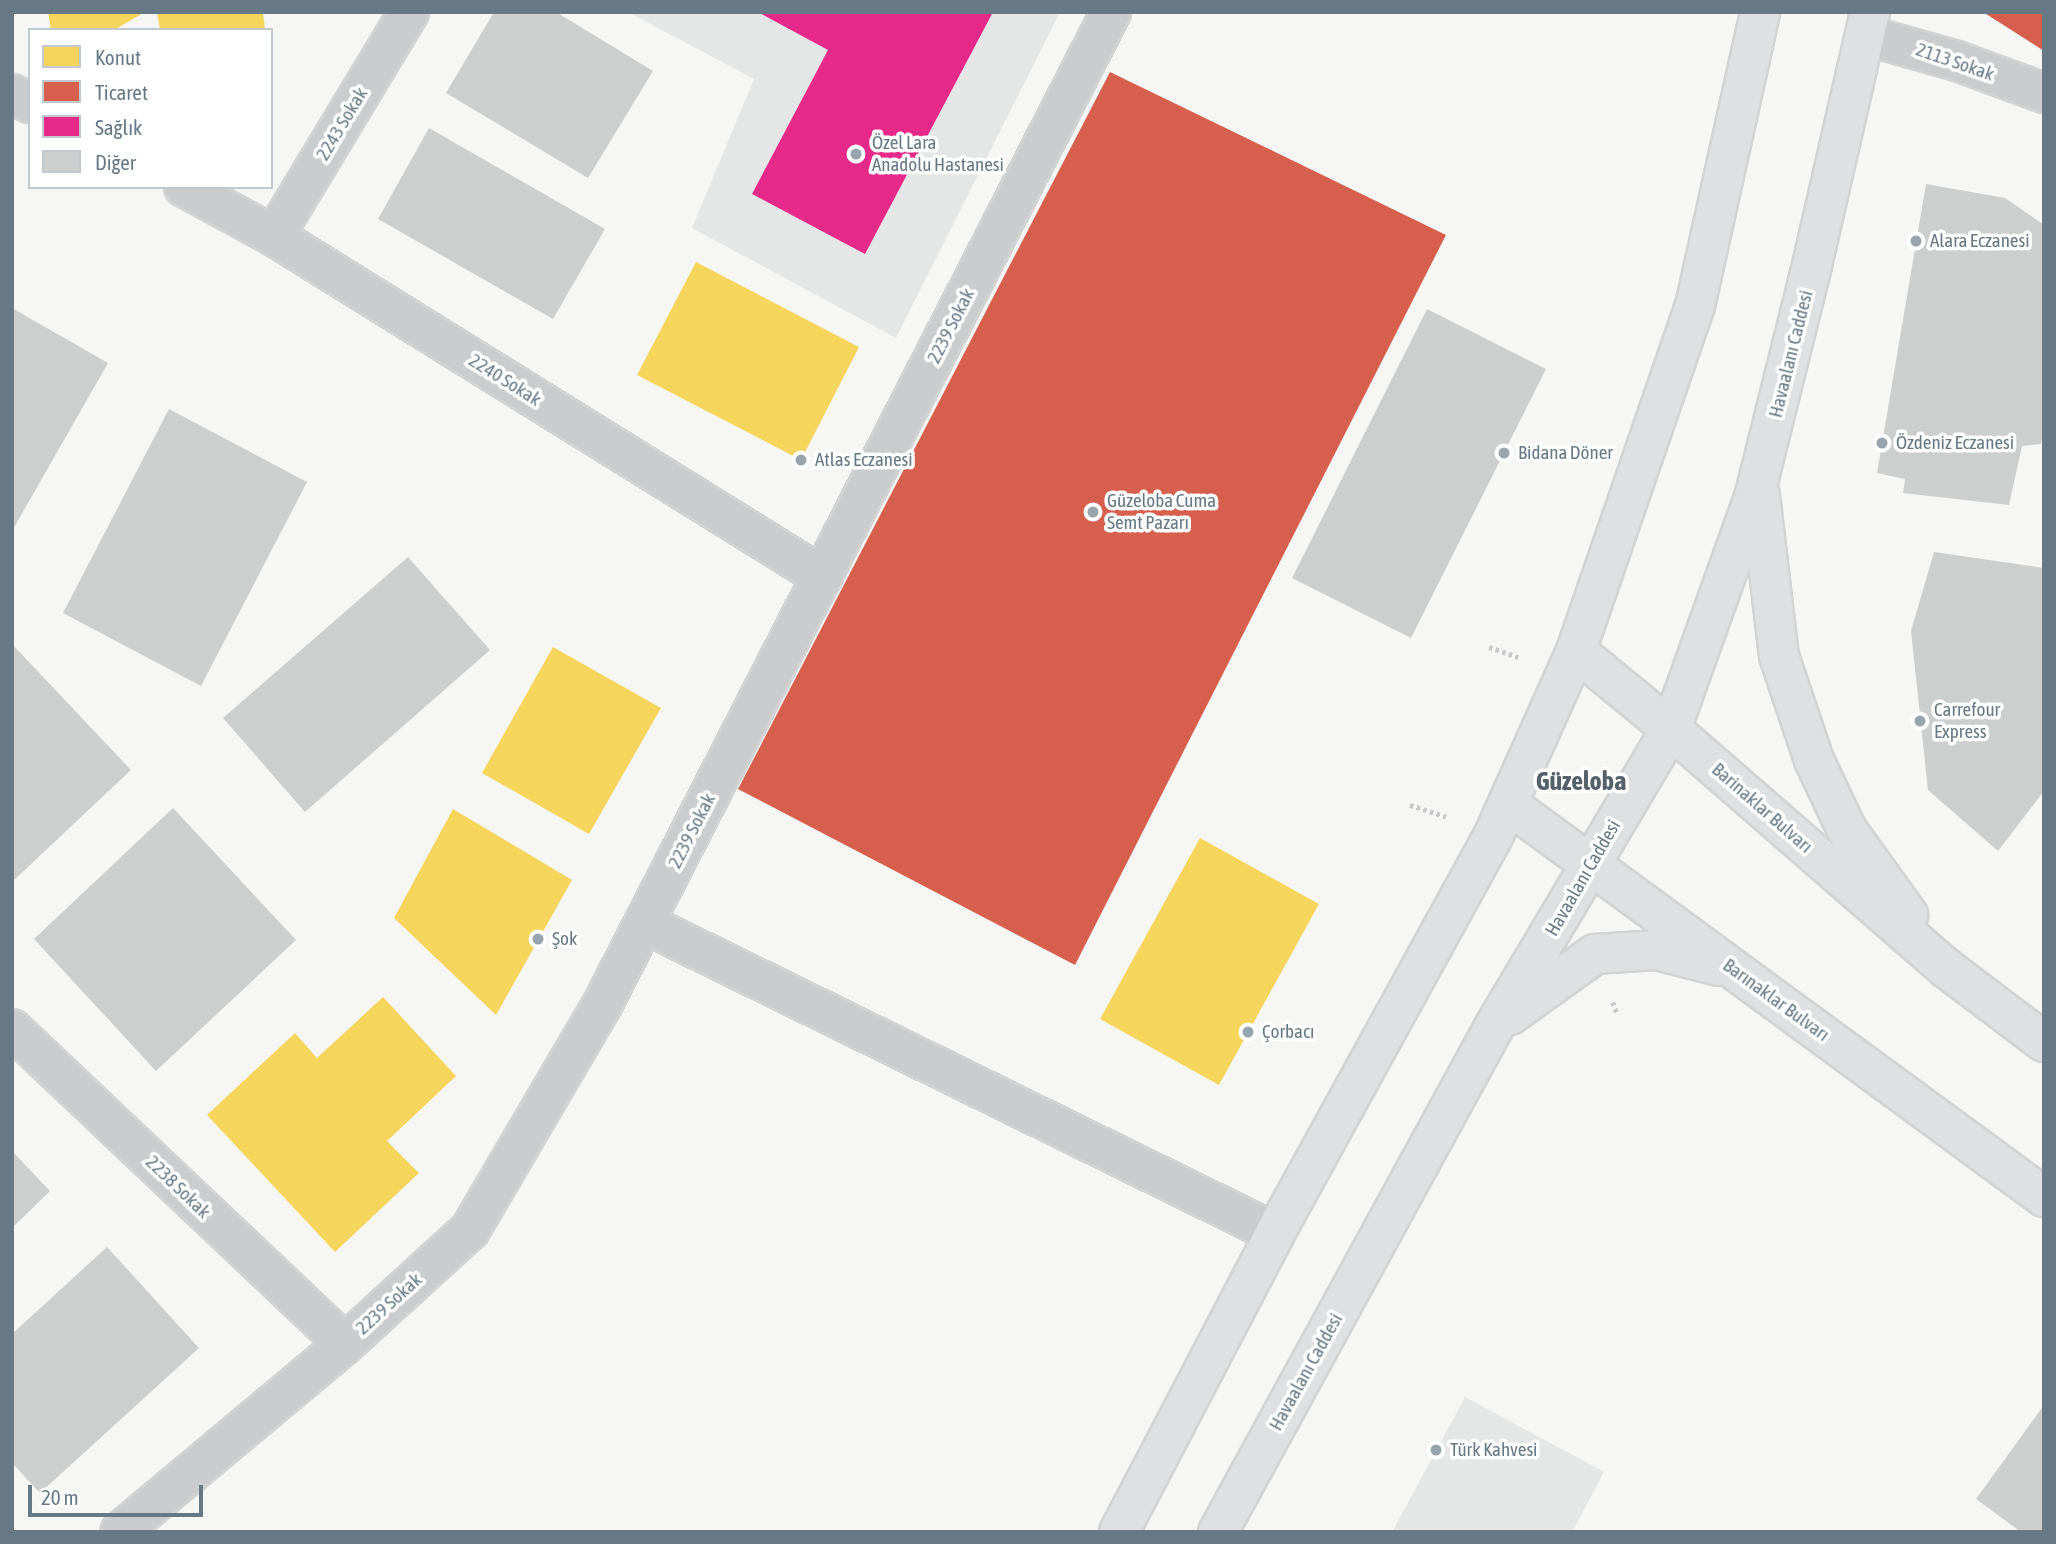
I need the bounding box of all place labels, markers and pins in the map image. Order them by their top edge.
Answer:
place label: Özel Lara Anadolu Hastanesi [872,132,1004,176]
marker: Özel Lara Anadolu Hastanesi [846,144,866,164]
place label: Alara Eczanesi [1930,230,2030,252]
marker: Alara Eczanesi [1908,233,1924,249]
place label: Özdeniz Eczanesi [1896,432,2014,454]
marker: Özdeniz Eczanesi [1874,435,1890,451]
place label: Bidana Döner [1518,442,1613,464]
marker: Bidana Döner [1496,445,1512,461]
place label: Atlas Eczanesi [815,449,913,471]
marker: Atlas Eczanesi [793,452,809,468]
place label: Güzeloba Cuma Semt Pazarı [1107,490,1216,534]
marker: Güzeloba Cuma Semt Pazarı [1085,504,1101,520]
place label: Carrefour Express [1934,699,2000,743]
marker: Carrefour Express [1912,713,1928,729]
place label: Şok [552,928,577,950]
marker: Şok [530,931,546,947]
place label: Çorbacı [1262,1021,1314,1043]
marker: Çorbacı [1240,1024,1256,1040]
place label: Türk Kahvesi [1450,1439,1537,1461]
marker: Türk Kahvesi [1428,1442,1444,1458]

